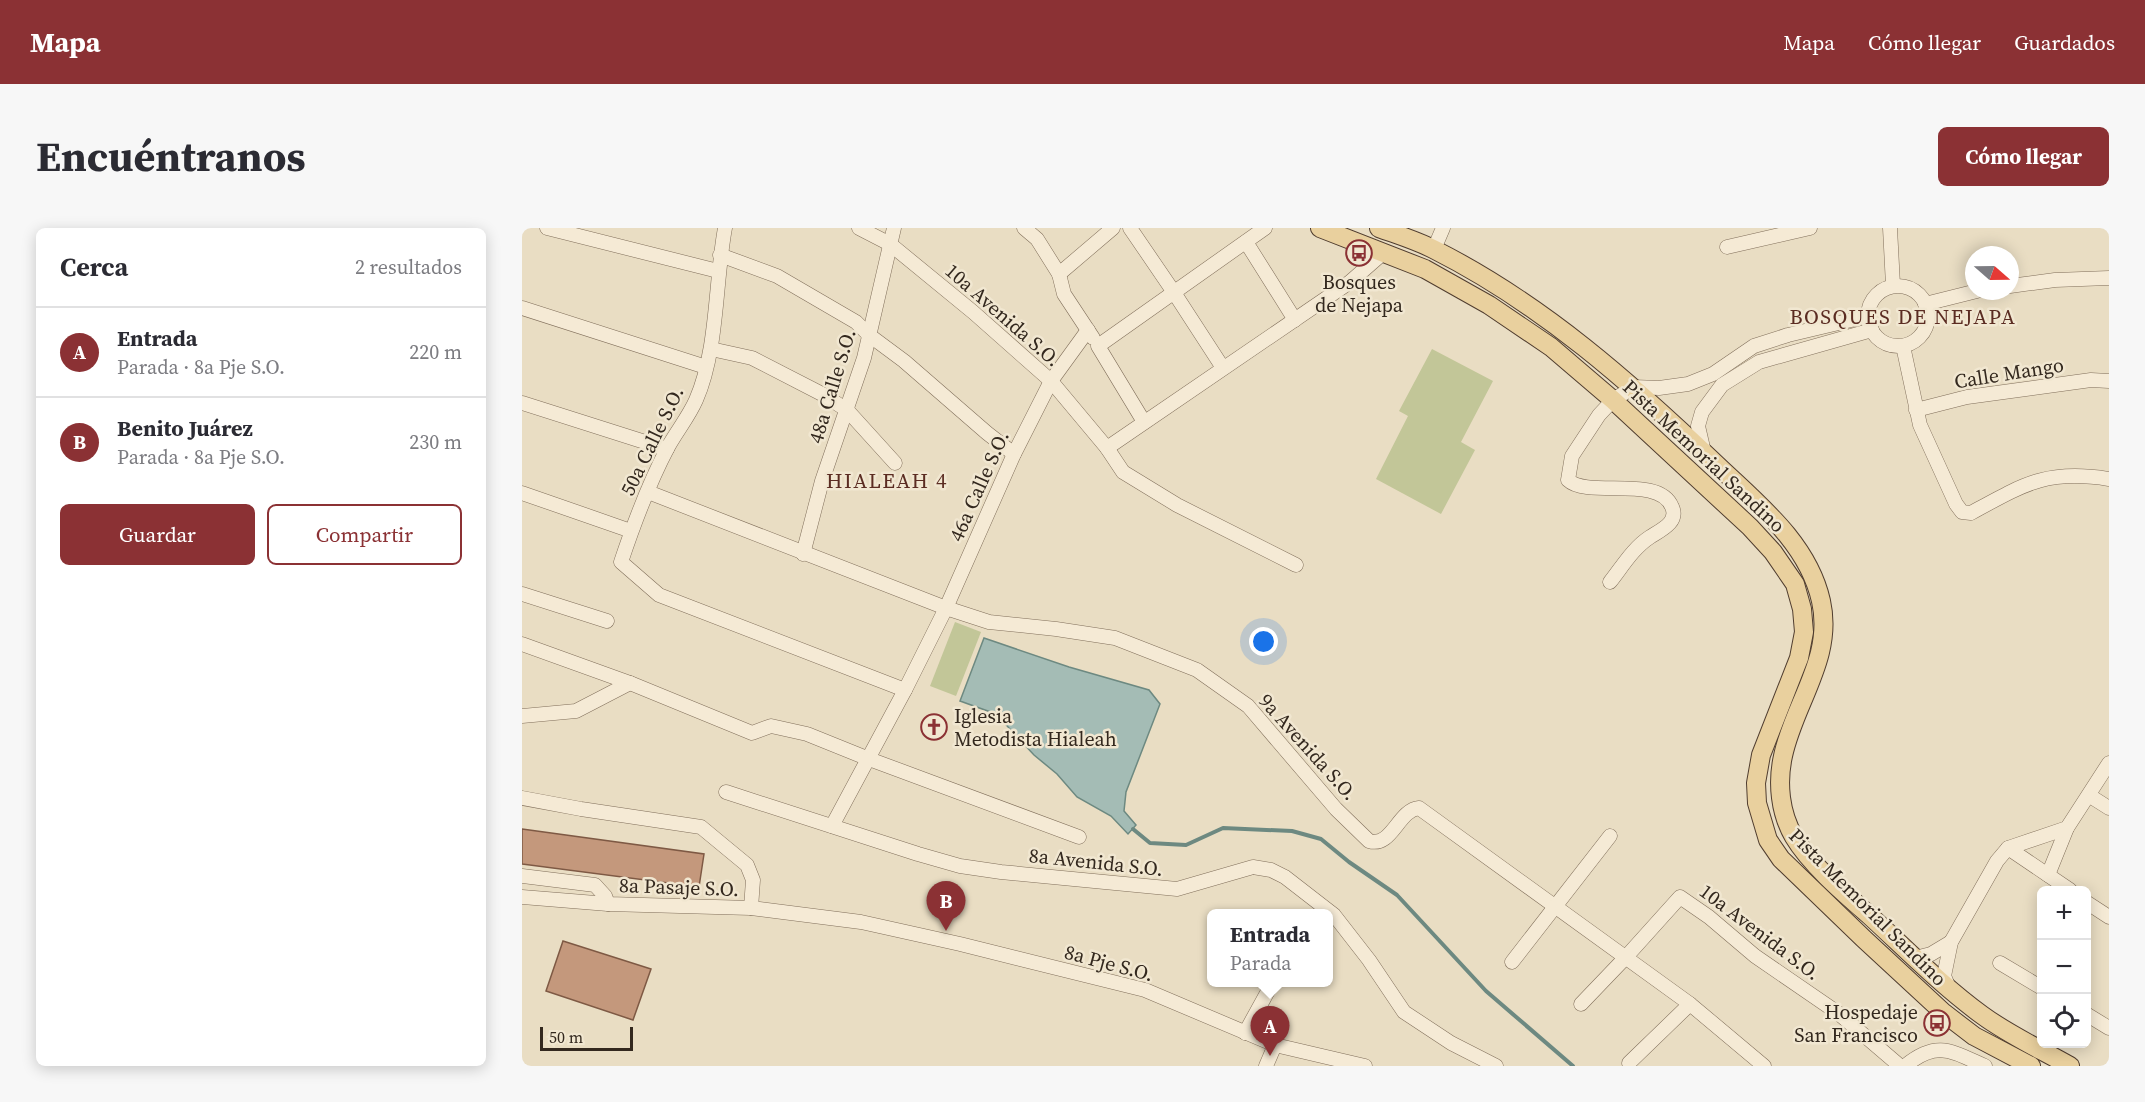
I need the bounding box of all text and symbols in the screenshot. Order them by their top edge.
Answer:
text: Mapa [30,23,101,61]
text: Mapa [1783,28,1835,57]
text: Cómo llegar [1868,28,1981,57]
text: Guardados [2014,28,2115,57]
text: Encuéntranos [36,127,306,185]
button: Cómo llegar [1938,127,2109,186]
bus stop icon: Bosques de Nejapa [1344,238,1374,268]
north arrow [1965,246,2019,300]
text: Cerca [60,249,128,285]
text: 2 resultados [355,253,462,281]
street label: 10a Avenida S.O. [939,257,1067,373]
place label: Bosques de Nejapa [1315,268,1404,319]
district label: BOSQUES DE NEJAPA [1789,302,2017,331]
text: Entrada [117,323,197,353]
street label: 48a Calle S.O. [801,325,863,447]
text: A [73,338,86,366]
text: 220 m [409,338,462,366]
street label: Calle Mango [1952,351,2066,395]
text: Parada · 8a Pje S.O. [117,353,285,381]
street label: Pista Memorial Sandino [1617,373,1791,539]
street label: 50a Calle S.O. [613,382,691,500]
text: Benito Juárez [117,413,253,443]
street label: 46a Calle S.O. [942,426,1016,546]
text: B [73,428,86,456]
text: 230 m [409,428,462,456]
text: Parada · 8a Pje S.O. [117,443,285,471]
district label: HIALEAH 4 [826,466,948,495]
button: Guardar [60,504,255,565]
button: Compartir [267,504,462,565]
your location [1249,627,1278,656]
street label: 9a Avenida S.O. [1252,688,1364,806]
place label: Iglesia Metodista Hialeah [954,702,1117,753]
church icon: Iglesia Metodista Hialeah [919,712,949,742]
street label: Pista Memorial Sandino [1783,822,1953,992]
street label: 8a Avenida S.O. [1027,841,1165,883]
street label: 8a Pasaje S.O. [619,871,739,903]
street label: 10a Avenida S.O. [1694,877,1826,987]
pin: B [926,882,966,931]
map controls [2037,886,2091,1048]
button: + [2037,886,2091,940]
popup [1207,909,1333,987]
text: Entrada [1230,919,1310,949]
street label: 8a Pje S.O. [1061,938,1157,988]
button: − [2037,940,2091,994]
text: Parada [1230,949,1291,977]
button: locate [2037,994,2091,1048]
place label: Hospedaje San Francisco [1794,998,1918,1049]
pin: A [1250,1006,1290,1056]
bus stop icon: Hospedaje San Francisco [1922,1008,1952,1038]
scale bar [540,1024,633,1052]
text: 50 m [549,1026,583,1048]

